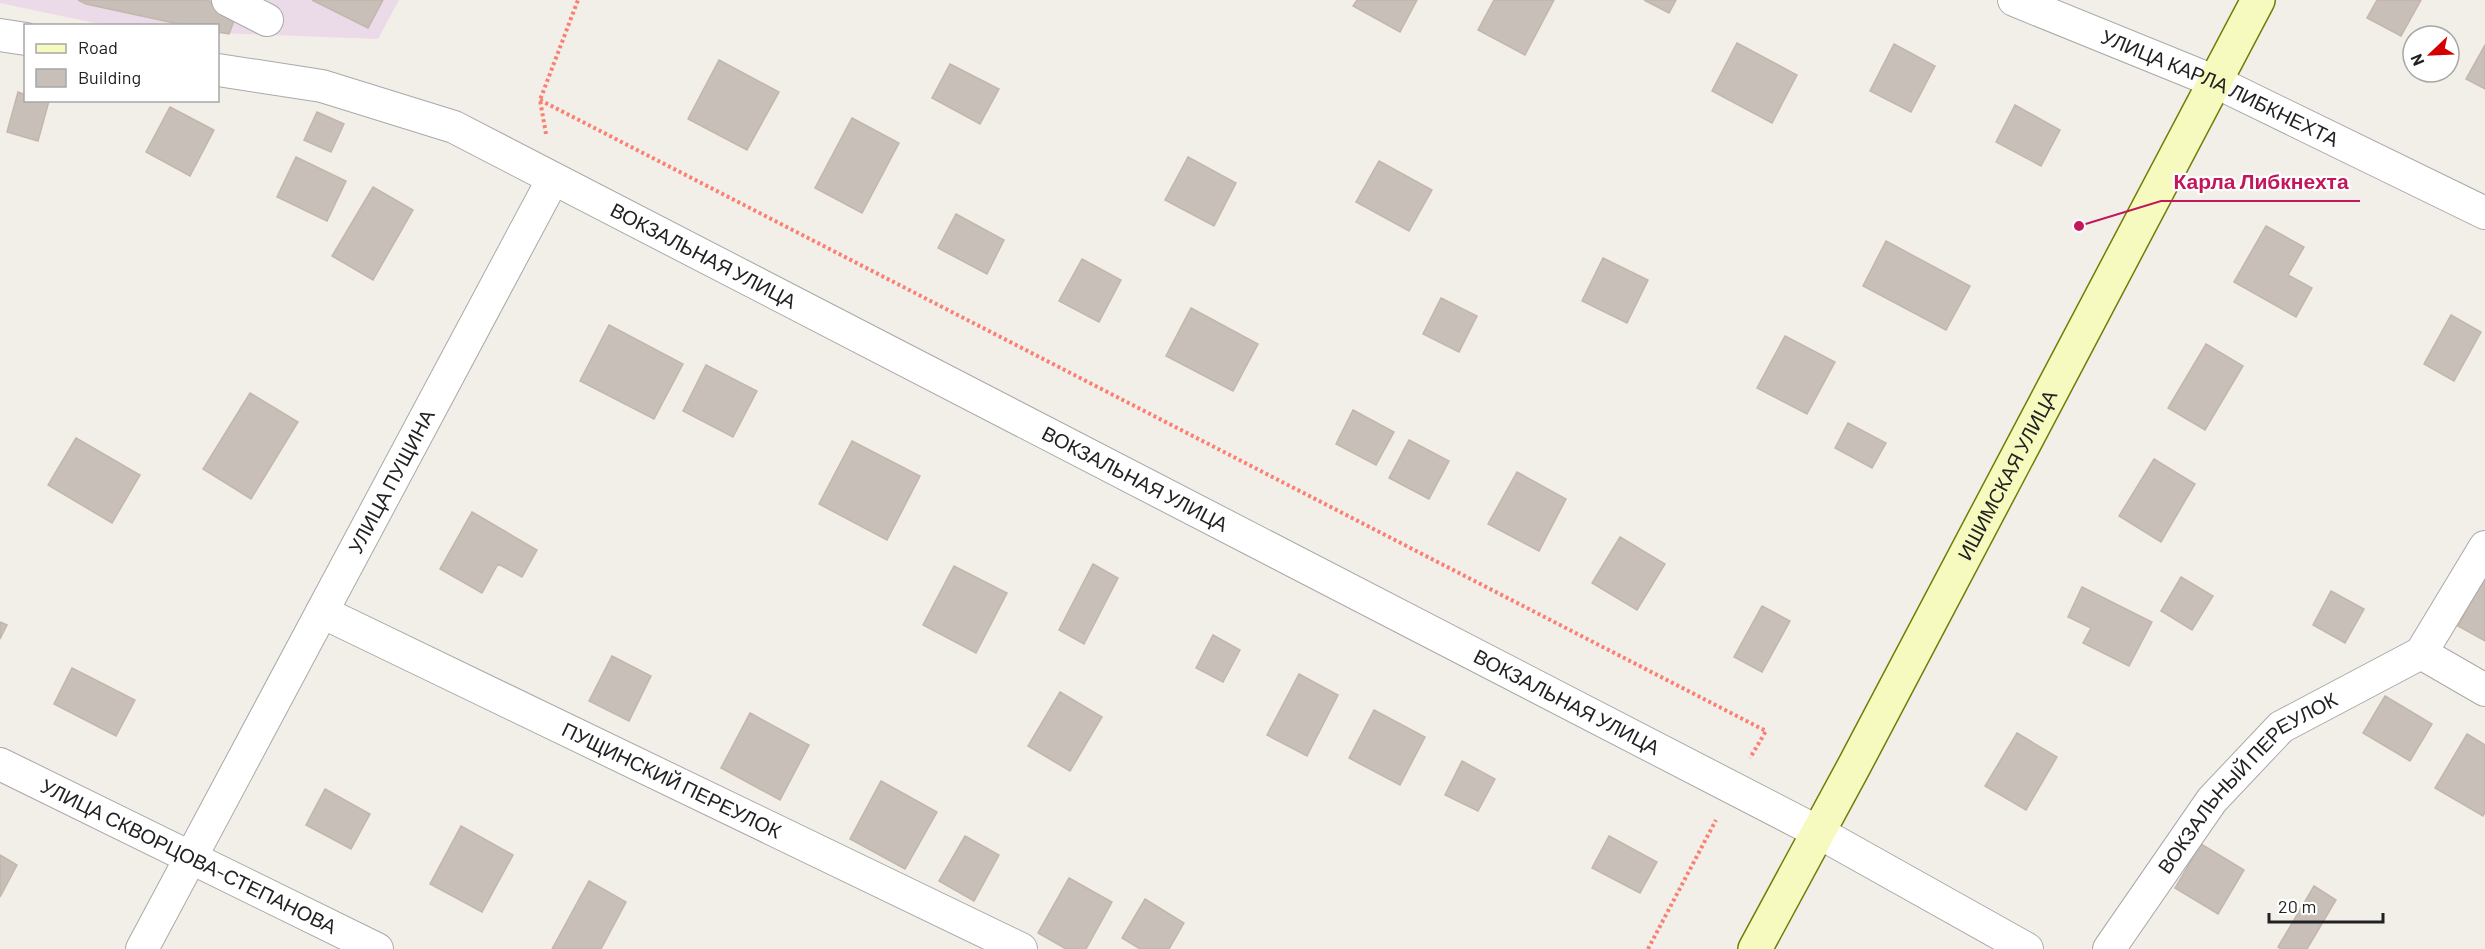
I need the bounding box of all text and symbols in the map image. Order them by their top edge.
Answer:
legend [24,24,219,102]
street label: УЛИЦА КАРЛА ЛИБКНЕХТА [2098,24,2344,151]
north arrow [2401,24,2461,84]
text: Road [78,36,118,58]
text: N [2406,51,2428,69]
text: Building [78,66,141,88]
callout: Карла Либкнехта [2161,162,2360,201]
text: Карла Либкнехта [2173,168,2349,193]
street label: ВОКЗАЛЬНАЯ УЛИЦА [607,197,801,313]
street label: ИШИМСКАЯ УЛИЦА [1952,385,2062,564]
street label: УЛИЦА ПУЩИНА [342,404,439,557]
street label: ВОКЗАЛЬНАЯ УЛИЦА [1039,420,1233,536]
street label: ВОКЗАЛЬНАЯ УЛИЦА [1470,643,1665,759]
street label: ВОКЗАЛЬНЫЙ ПЕРЕУЛОК [2152,686,2341,878]
street label: ПУЩИНСКИЙ ПЕРЕУЛОК [558,717,786,843]
street label: УЛИЦА СКВОРЦОВА-СТЕПАНОВА [37,773,341,939]
scale bar [2269,886,2383,924]
text: 20 m [2278,895,2316,917]

